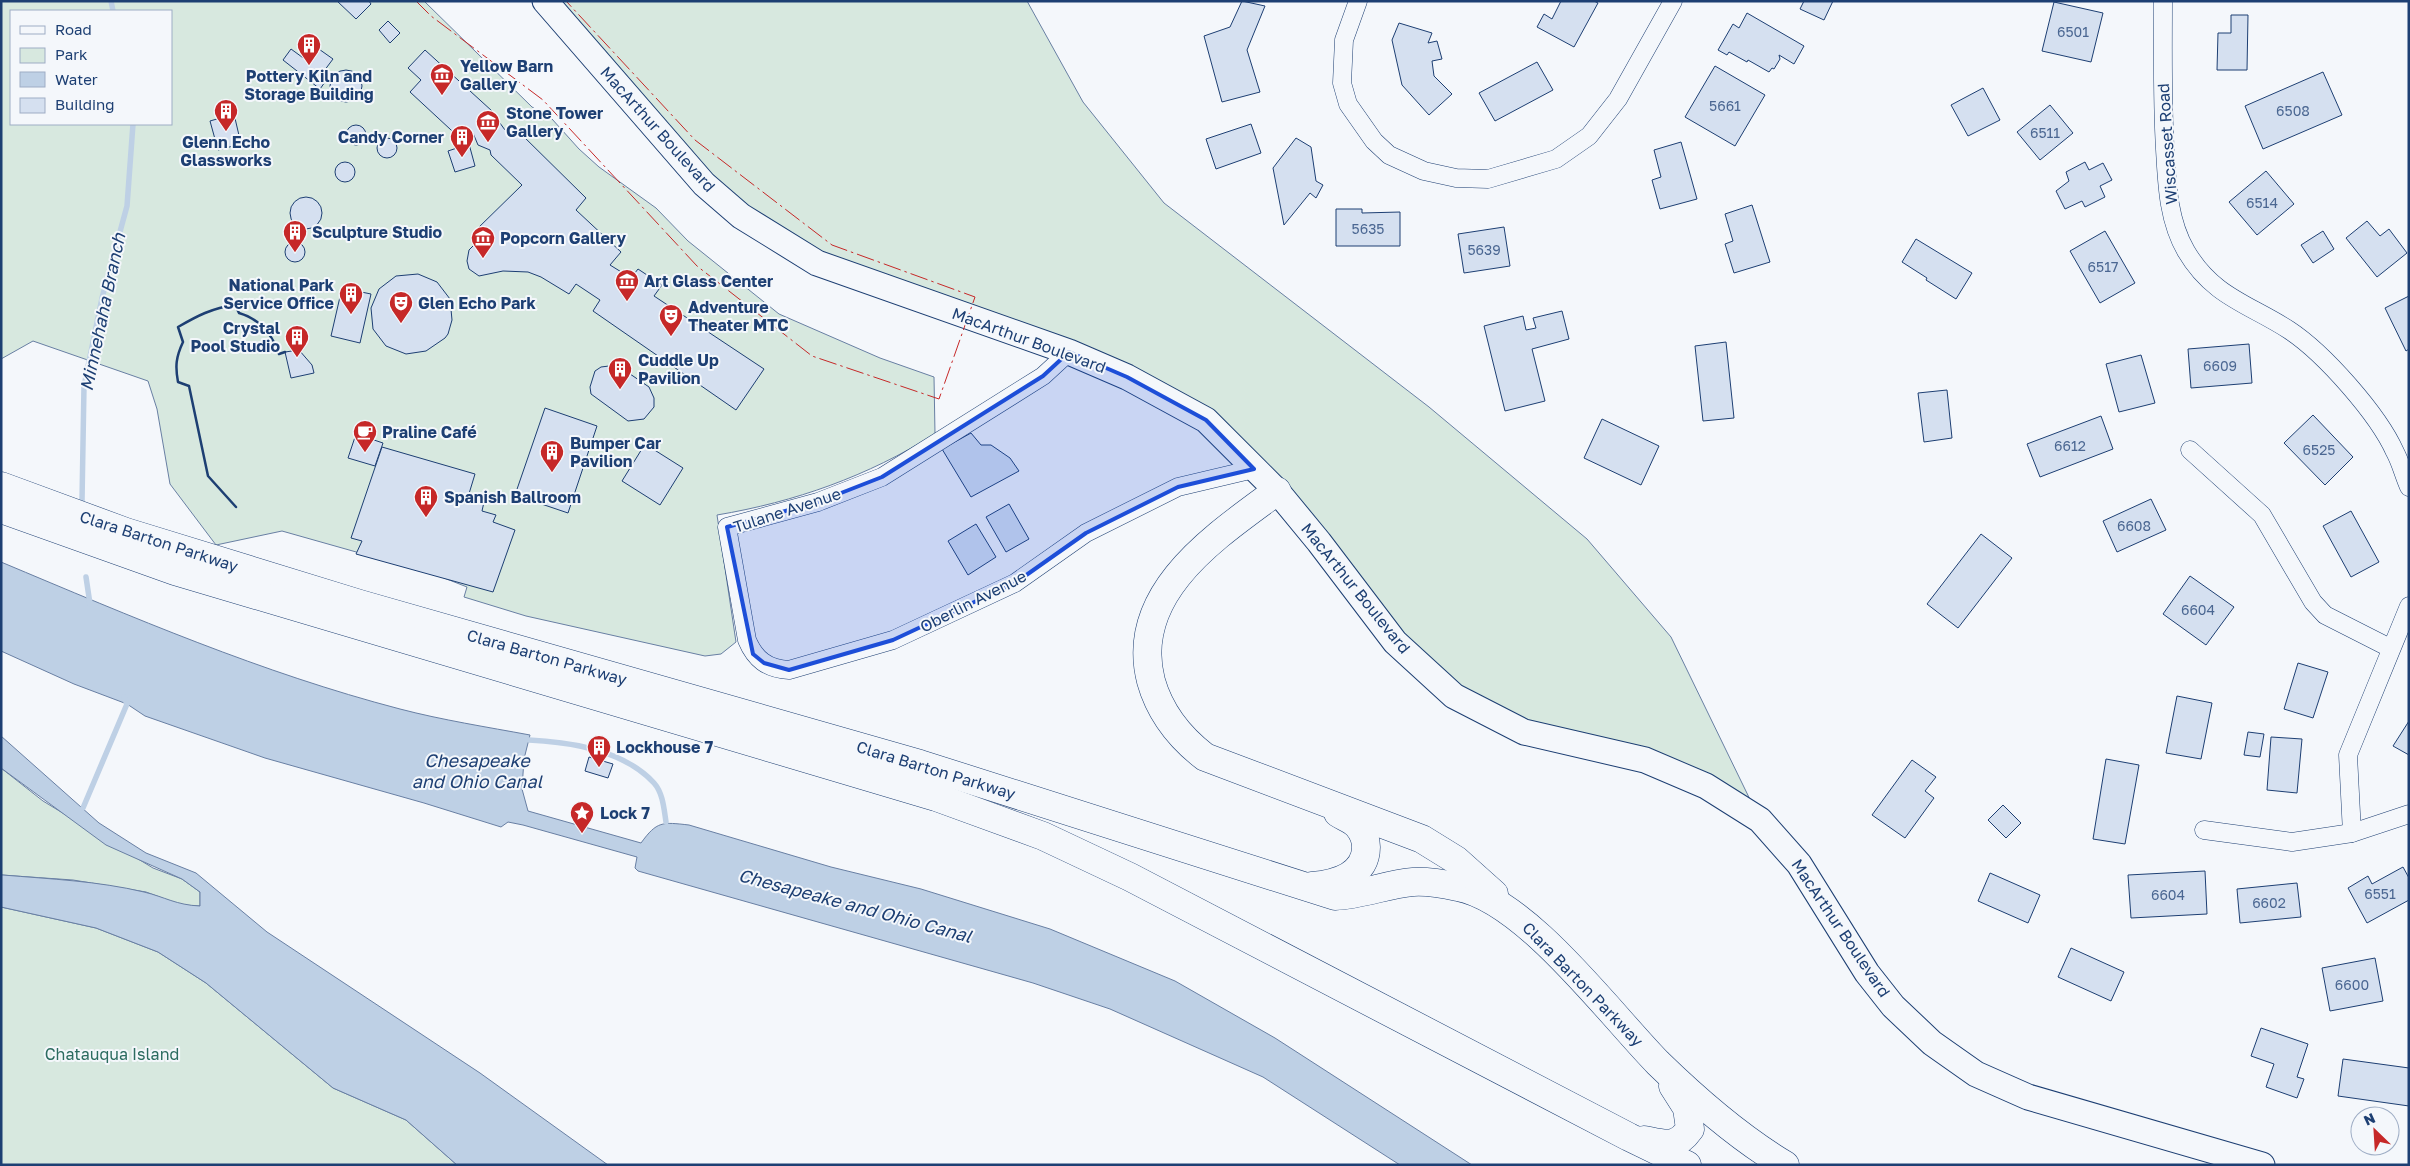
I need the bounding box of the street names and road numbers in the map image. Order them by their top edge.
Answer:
street label: MacArthur Boulevard [596,62,720,196]
street label: Wiscasset Road [2153,83,2181,205]
street label: MacArthur Boulevard [949,303,1109,377]
street label: Tulane Avenue [731,483,843,537]
street label: Clara Barton Parkway [77,506,241,576]
street label: MacArthur Boulevard [1297,519,1415,657]
street label: Oberlin Avenue [916,566,1030,636]
street label: Clara Barton Parkway [465,625,629,689]
street label: Clara Barton Parkway [854,736,1018,804]
street label: MacArthur Boulevard [1787,855,1895,1001]
street label: Clara Barton Parkway [1518,918,1648,1050]

